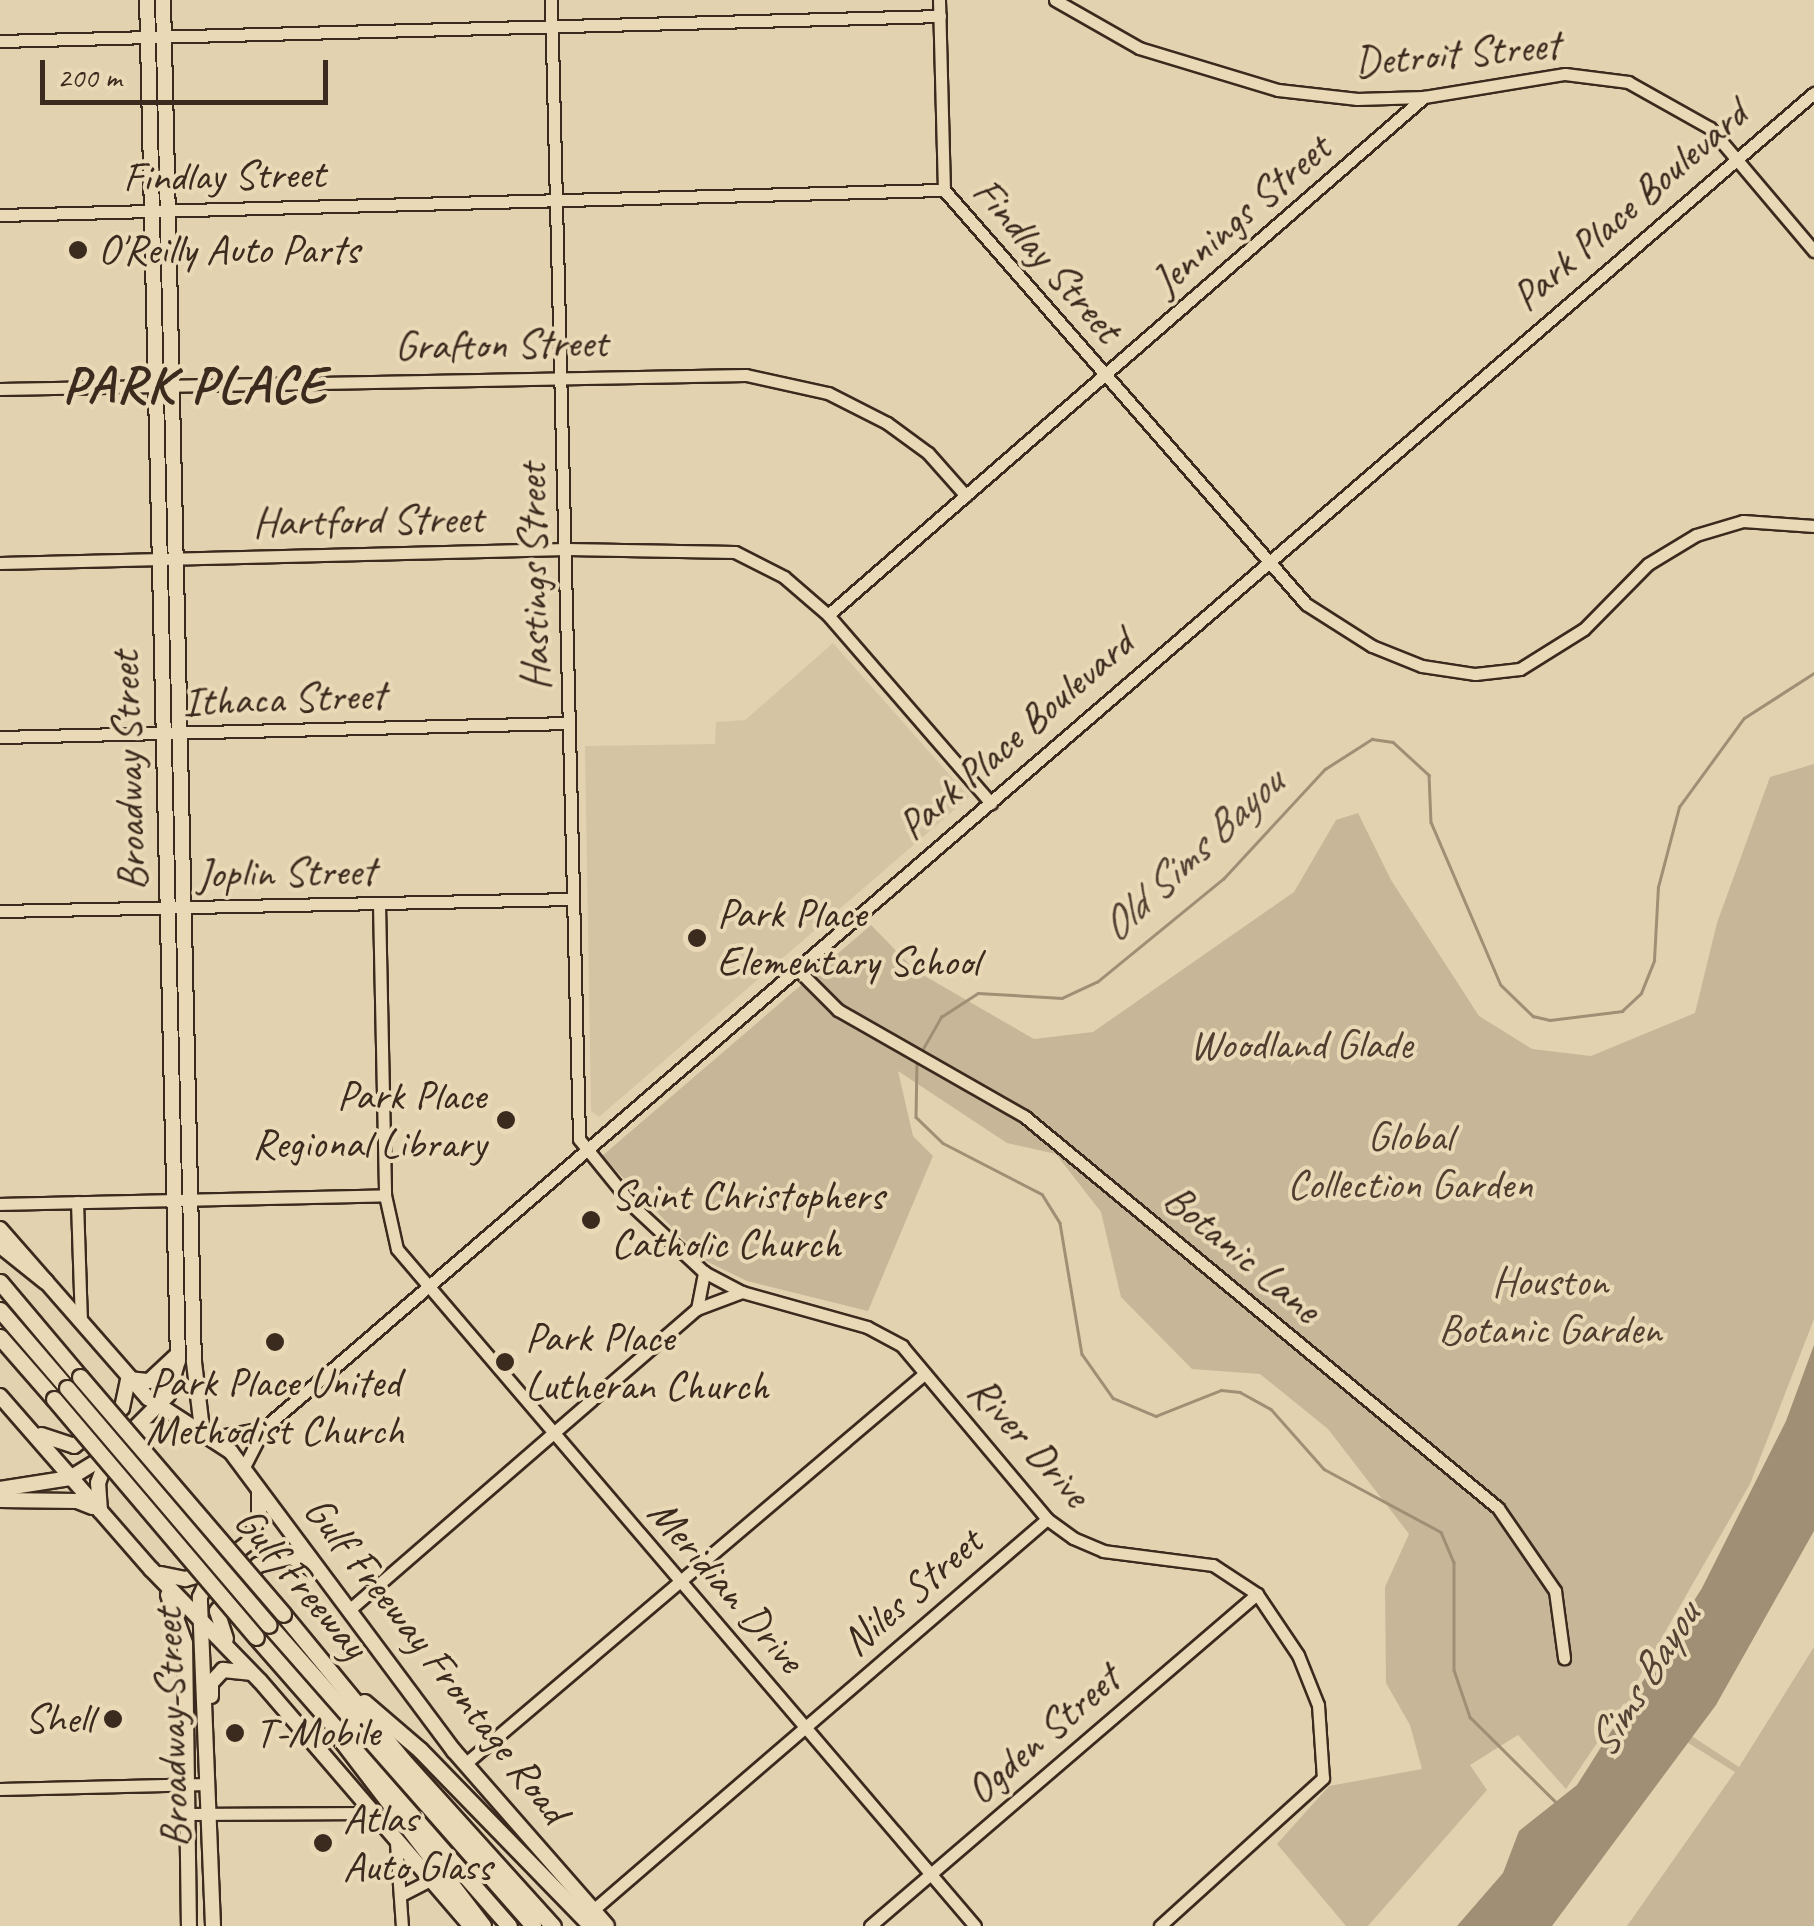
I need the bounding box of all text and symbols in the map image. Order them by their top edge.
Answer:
street label: Detroit Street [1352,20,1562,88]
scale bar [45,40,332,102]
text: 200 m [57,58,122,96]
street label: Park Place Boulevard [1501,89,1759,323]
street label: Jennings Street [1141,123,1341,307]
street label: Findlay Street [122,149,326,203]
street label: Findlay Street [962,167,1132,353]
place label: O'Reilly Auto Parts [98,225,361,275]
marker: O'Reilly Auto Parts [67,239,89,261]
street label: Grafton Street [394,318,608,372]
district label: PARK PLACE [63,355,327,417]
street label: Hastings Street [507,463,561,691]
street label: Hartford Street [252,494,484,548]
street label: Park Place Boulevard [887,618,1145,852]
street label: Broadway Street [100,650,158,892]
street label: Ithaca Street [182,670,386,728]
water label: Old Sims Bayou [1088,756,1294,954]
street label: Joplin Street [196,846,376,900]
place label: Park Place Elementary School [717,889,979,988]
marker: Park Place Elementary School [686,927,708,949]
park label: Woodland Glade [1190,1020,1412,1070]
place label: Park Place Regional Library [252,1071,486,1170]
marker: Park Place Regional Library [495,1109,517,1131]
park label: Global Collection Garden [1287,1112,1533,1210]
place label: Saint Christophers Catholic Church [611,1171,884,1270]
street label: Botanic Lane [1153,1174,1331,1334]
marker: Saint Christophers Catholic Church [580,1209,602,1231]
park label: Houston Botanic Garden [1439,1257,1661,1355]
place label: Park Place Lutheran Church [525,1313,770,1412]
marker: Park Place United Methodist Church [264,1331,286,1353]
marker: Park Place Lutheran Church [494,1351,516,1373]
place label: Park Place United Methodist Church [145,1358,405,1456]
street label: River Drive [957,1366,1101,1518]
street label: Gulf Freeway Frontage Road [294,1488,578,1832]
street label: Meridian Drive [637,1489,815,1683]
street label: Gulf Freeway [224,1498,378,1668]
street label: Niles Street [831,1517,993,1667]
water label: Sims Bayou [1574,1592,1712,1768]
street label: Broadway Street [143,1607,201,1849]
street label: Ogden Street [956,1655,1130,1815]
place label: Shell [24,1694,93,1744]
marker: Shell [102,1708,124,1730]
place label: T-Mobile [255,1708,380,1758]
marker: T-Mobile [224,1722,246,1744]
place label: Atlas Auto Glass [343,1794,493,1892]
marker: Atlas Auto Glass [312,1832,334,1854]

